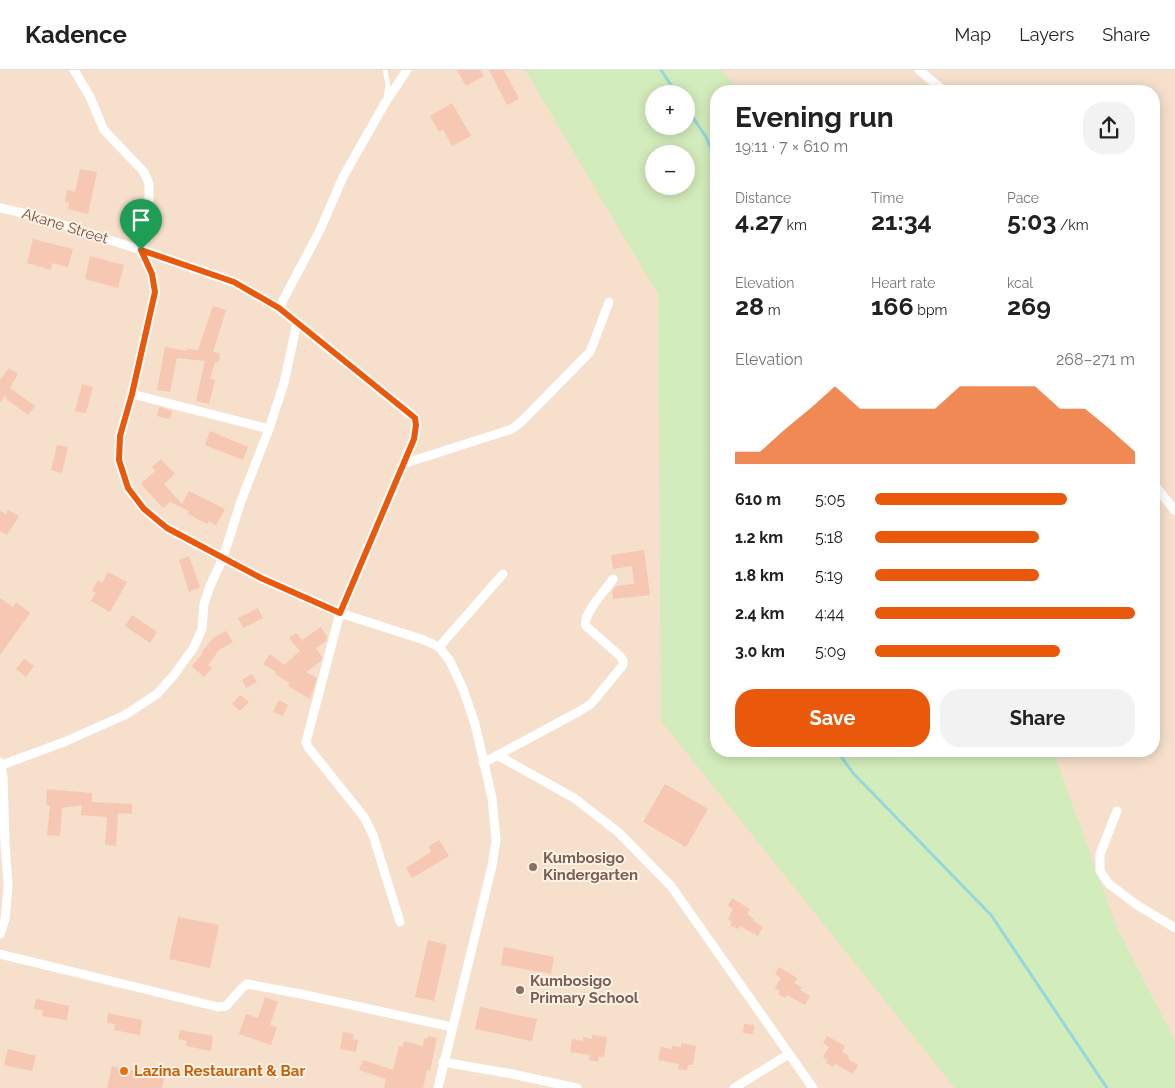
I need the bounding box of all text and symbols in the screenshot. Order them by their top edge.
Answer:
text: Kadence [25,20,127,49]
text: Map [955,24,991,45]
text: Layers [1019,24,1074,45]
text: Share [1102,24,1150,45]
map controls [645,85,695,195]
button: + [645,85,695,135]
text: Evening run [735,101,894,134]
button: share [1083,102,1135,154]
text: 19:11 · 7 × 610 m [735,137,848,156]
button: − [645,145,695,195]
text: Distance [735,190,791,206]
text: Time [871,190,904,206]
text: Pace [1007,190,1039,206]
pin [120,199,162,250]
street label: Akane Street [20,204,110,248]
icon: arrive [127,206,155,234]
text: 4.27 [735,206,783,236]
text: 21:34 [871,206,932,236]
text: 5:03 [1007,206,1056,236]
text: km [783,217,807,233]
text: /km [1056,217,1089,233]
text: Elevation [735,275,794,291]
text: Heart rate [871,275,935,291]
text: kcal [1007,275,1033,291]
text: 28 [735,291,764,321]
text: 166 [871,291,914,321]
text: 269 [1007,291,1051,321]
text: m [764,302,781,318]
text: bpm [914,302,947,318]
text: Elevation [735,350,803,369]
text: 268–271 m [1056,350,1135,369]
text: 610 m [735,490,781,509]
text: 5:05 [815,490,845,509]
text: 1.2 km [735,528,783,547]
text: 5:18 [815,528,843,547]
text: 1.8 km [735,566,784,585]
text: 5:19 [815,566,843,585]
text: 2.4 km [735,604,784,623]
text: 4:44 [815,604,844,623]
text: 3.0 km [735,642,785,661]
text: 5:09 [815,642,846,661]
button: Save [735,689,930,747]
button: Share [940,689,1135,747]
place label: Kumbosigo Kindergarten [543,849,638,884]
marker: Kumbosigo Kindergarten [527,861,539,873]
place label: Kumbosigo Primary School [530,972,639,1007]
marker: Kumbosigo Primary School [514,984,526,996]
place label: Lazina Restaurant & Bar [134,1062,305,1080]
marker: Lazina Restaurant & Bar [118,1065,130,1077]

